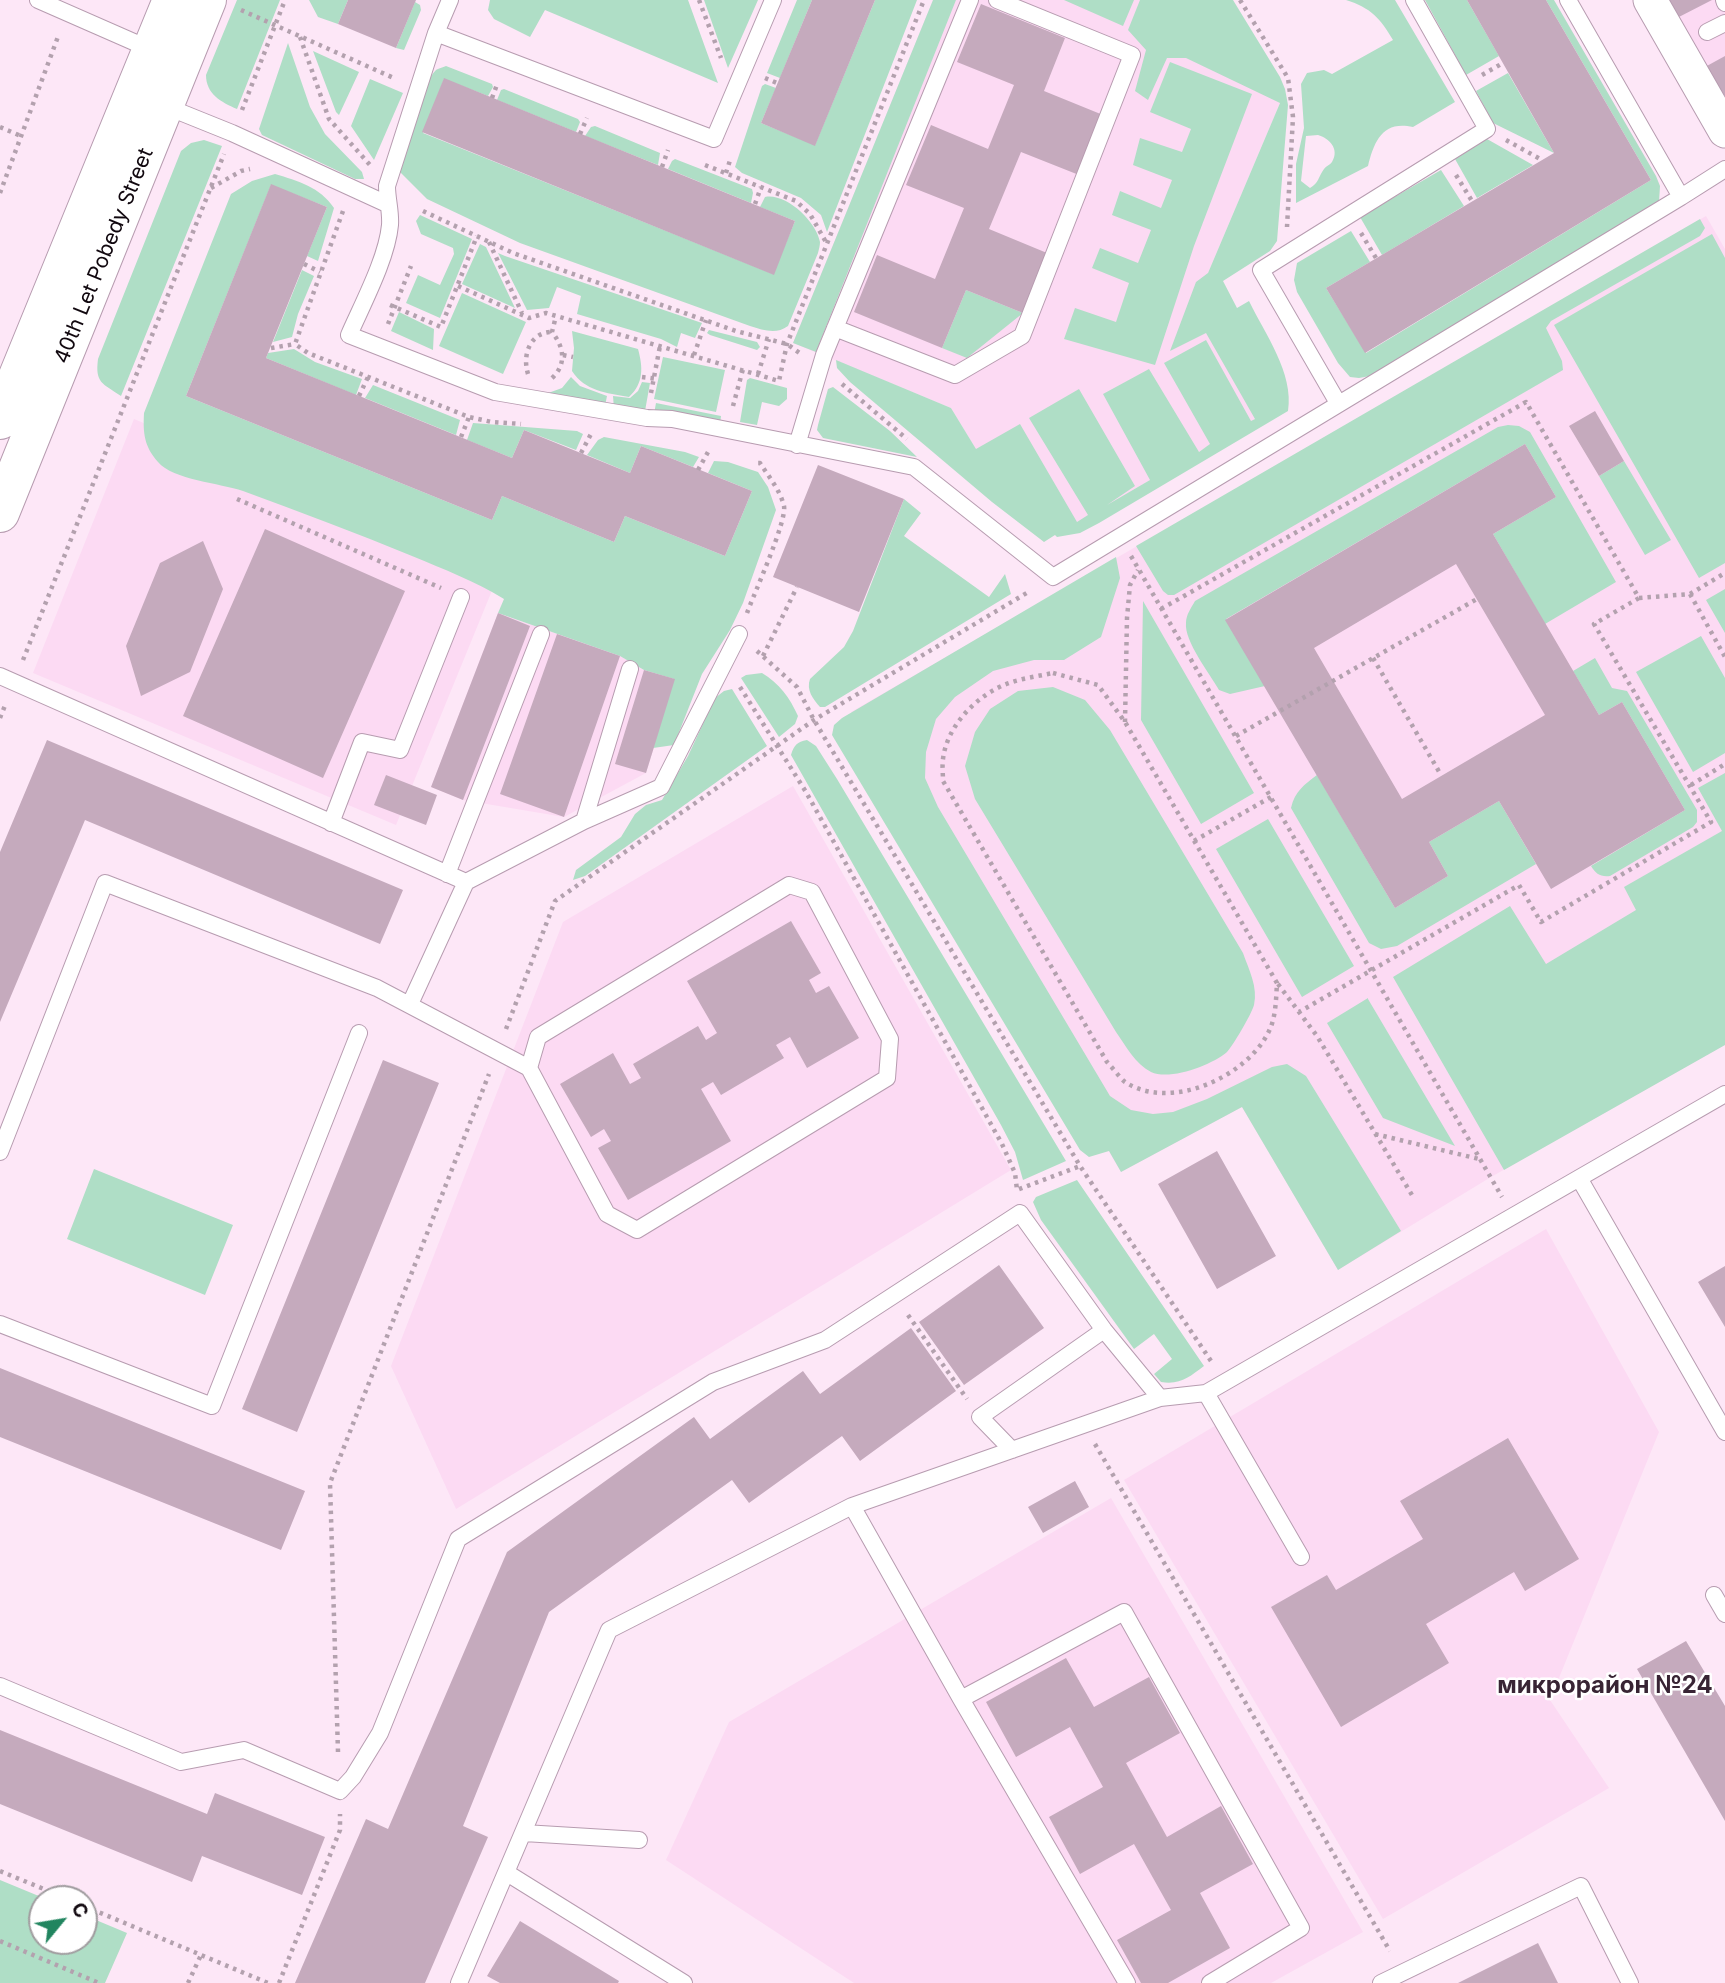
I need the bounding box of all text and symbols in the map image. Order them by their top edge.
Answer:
street label: 40th Let Pobedy Street [49,145,159,367]
district label: микрорайон №24 [1497,1672,1713,1700]
north arrow [28,1885,98,1955]
text: С [66,1898,93,1922]

